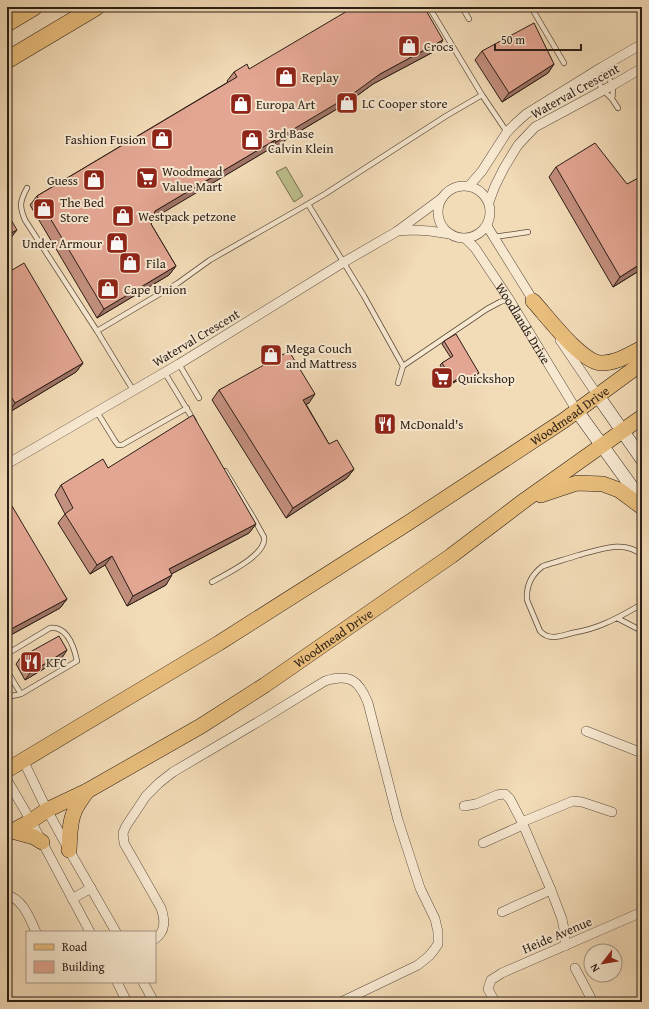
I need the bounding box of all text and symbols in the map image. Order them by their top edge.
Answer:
scale bar [495,26,581,52]
text: 50 m [501,31,525,48]
shop icon: Crocs [396,33,422,59]
place label: Crocs [424,37,454,56]
street label: Waterval Crescent [527,59,623,123]
shop icon: Replay [273,64,299,90]
place label: Replay [302,68,339,87]
shop icon: LC Cooper store [334,90,360,116]
shop icon: Europa Art [228,91,254,117]
place label: LC Cooper store [362,94,448,113]
place label: Europa Art [256,95,316,114]
place label: 3rd Base Calvin Klein [268,124,334,158]
shop icon: Fashion Fusion [149,126,175,152]
shop icon: 3rd Base Calvin Klein [239,127,265,153]
place label: Fashion Fusion [65,130,147,149]
place label: Woodmead Value Mart [162,162,223,196]
supermarket icon: Woodmead Value Mart [134,165,160,191]
shop icon: Guess [81,167,107,193]
place label: Guess [47,171,78,190]
place label: The Bed Store [60,193,104,227]
shop icon: The Bed Store [31,196,57,222]
shop icon: Westpack petzone [110,203,136,229]
place label: Westpack petzone [138,207,236,226]
shop icon: Under Armour [104,230,130,256]
place label: Under Armour [22,234,103,253]
shop icon: Fila [117,250,143,276]
place label: Fila [146,254,167,273]
shop icon: Cape Union [95,276,121,302]
street label: Woodlands Drive [491,279,556,367]
place label: Cape Union [124,280,187,299]
street label: Waterval Crescent [149,304,244,372]
place label: Mega Couch and Mattress [286,339,357,373]
shop icon: Mega Couch and Mattress [258,342,284,368]
supermarket icon: Quickshop [429,365,455,391]
place label: Quickshop [458,369,515,388]
street label: Woodmead Drive [526,381,613,450]
restaurant icon: McDonald's [372,411,398,437]
place label: McDonald's [400,415,464,434]
street label: Woodmead Drive [290,604,377,672]
restaurant icon: KFC [18,649,44,675]
place label: KFC [46,653,67,672]
street label: Heide Avenue [519,912,595,958]
legend [26,931,156,983]
text: Road [62,938,88,955]
north arrow [583,943,623,983]
text: Building [62,958,105,975]
text: N [585,960,603,975]

